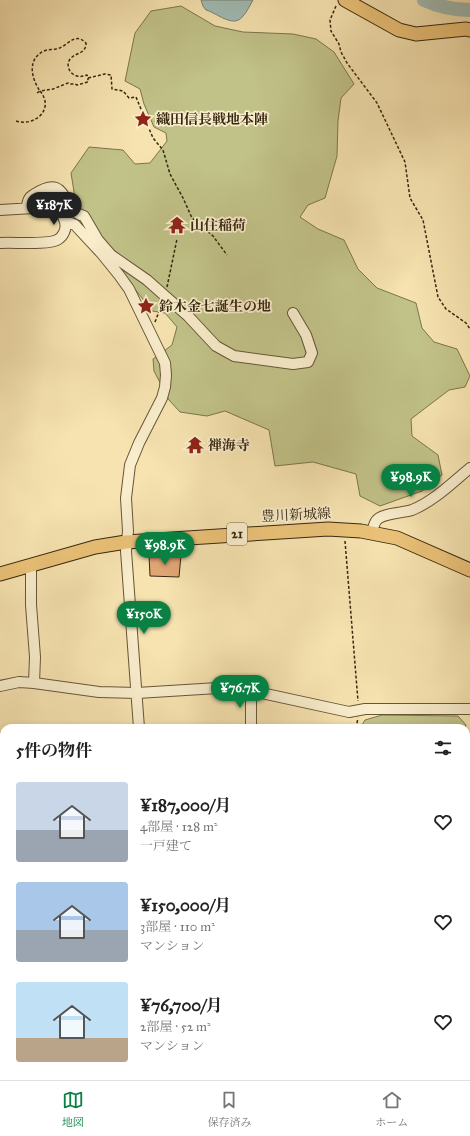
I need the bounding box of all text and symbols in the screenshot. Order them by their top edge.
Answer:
place icon: 織田信長戦地本陣 [133,109,153,129]
place label: 織田信長戦地本陣 [156,111,268,128]
pin: ¥187K [26,192,82,226]
text: ¥187K [36,197,72,213]
temple icon: 山住稲荷 [167,215,187,235]
place label: 山住稲荷 [190,217,246,234]
place icon: 鈴木金七誕生の地 [136,296,156,316]
place label: 鈴木金七誕生の地 [159,298,271,315]
temple icon: 禅海寺 [185,435,205,455]
place label: 禅海寺 [208,437,250,454]
pin: ¥98.9K [378,464,444,498]
text: ¥98.9K [390,469,432,485]
street label: 豊川新城線 [261,505,331,525]
road number: 21 [227,523,247,545]
pin: ¥98.9K [132,532,198,566]
text: ¥98.9K [144,537,186,553]
pin: ¥150K [116,601,172,635]
text: ¥150K [126,606,162,622]
pin: ¥76.7K [207,675,273,709]
text: ¥76.7K [220,680,260,696]
icon: filters [432,737,454,759]
text: 5件の物件 [16,740,92,761]
text: ¥187,000/月 [140,795,231,816]
icon: home [48,798,96,846]
icon: heart [432,811,454,833]
text: 4部屋 · 128 m² [140,819,218,835]
text: 一戸建て [140,838,192,854]
text: ¥150,000/月 [140,895,231,916]
icon: home [48,898,96,946]
icon: heart [432,911,454,933]
text: 3部屋 · 110 m² [140,919,215,935]
text: マンション [140,938,204,954]
text: ¥76,700/月 [140,995,223,1016]
icon: home [48,998,96,1046]
icon: heart [432,1011,454,1033]
text: 2部屋 · 52 m² [140,1019,211,1035]
text: マンション [140,1038,204,1054]
tab: 地図 [62,1089,84,1129]
tab: 保存済み [207,1089,251,1129]
tab: ホーム [375,1089,408,1129]

